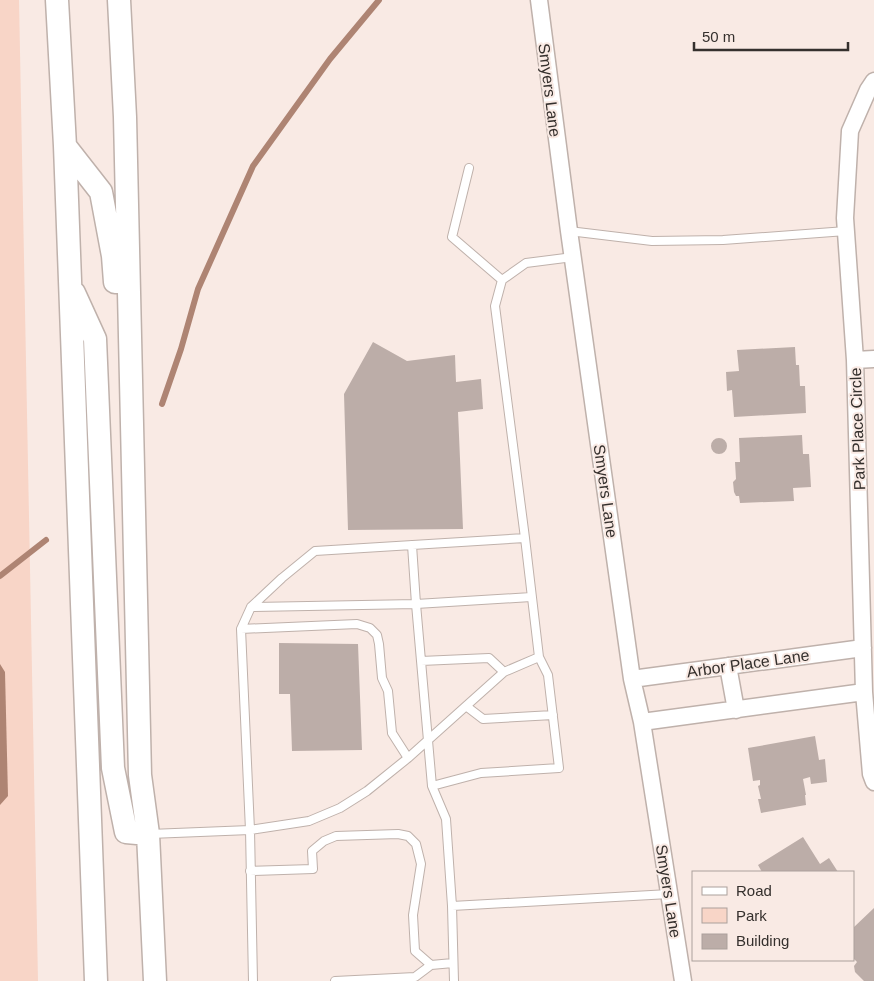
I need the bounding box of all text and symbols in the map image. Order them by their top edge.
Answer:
scale bar [694,20,848,52]
text: 50 m [702,28,735,45]
street label: Smyers Lane [535,42,564,138]
street label: Park Place Circle [847,367,868,491]
street label: Smyers Lane [591,443,620,539]
street label: Arbor Place Lane [686,646,811,681]
street label: Smyers Lane [653,843,684,939]
legend [692,871,854,961]
text: Road [736,882,772,899]
text: Park [736,907,767,924]
text: Building [736,932,789,949]

